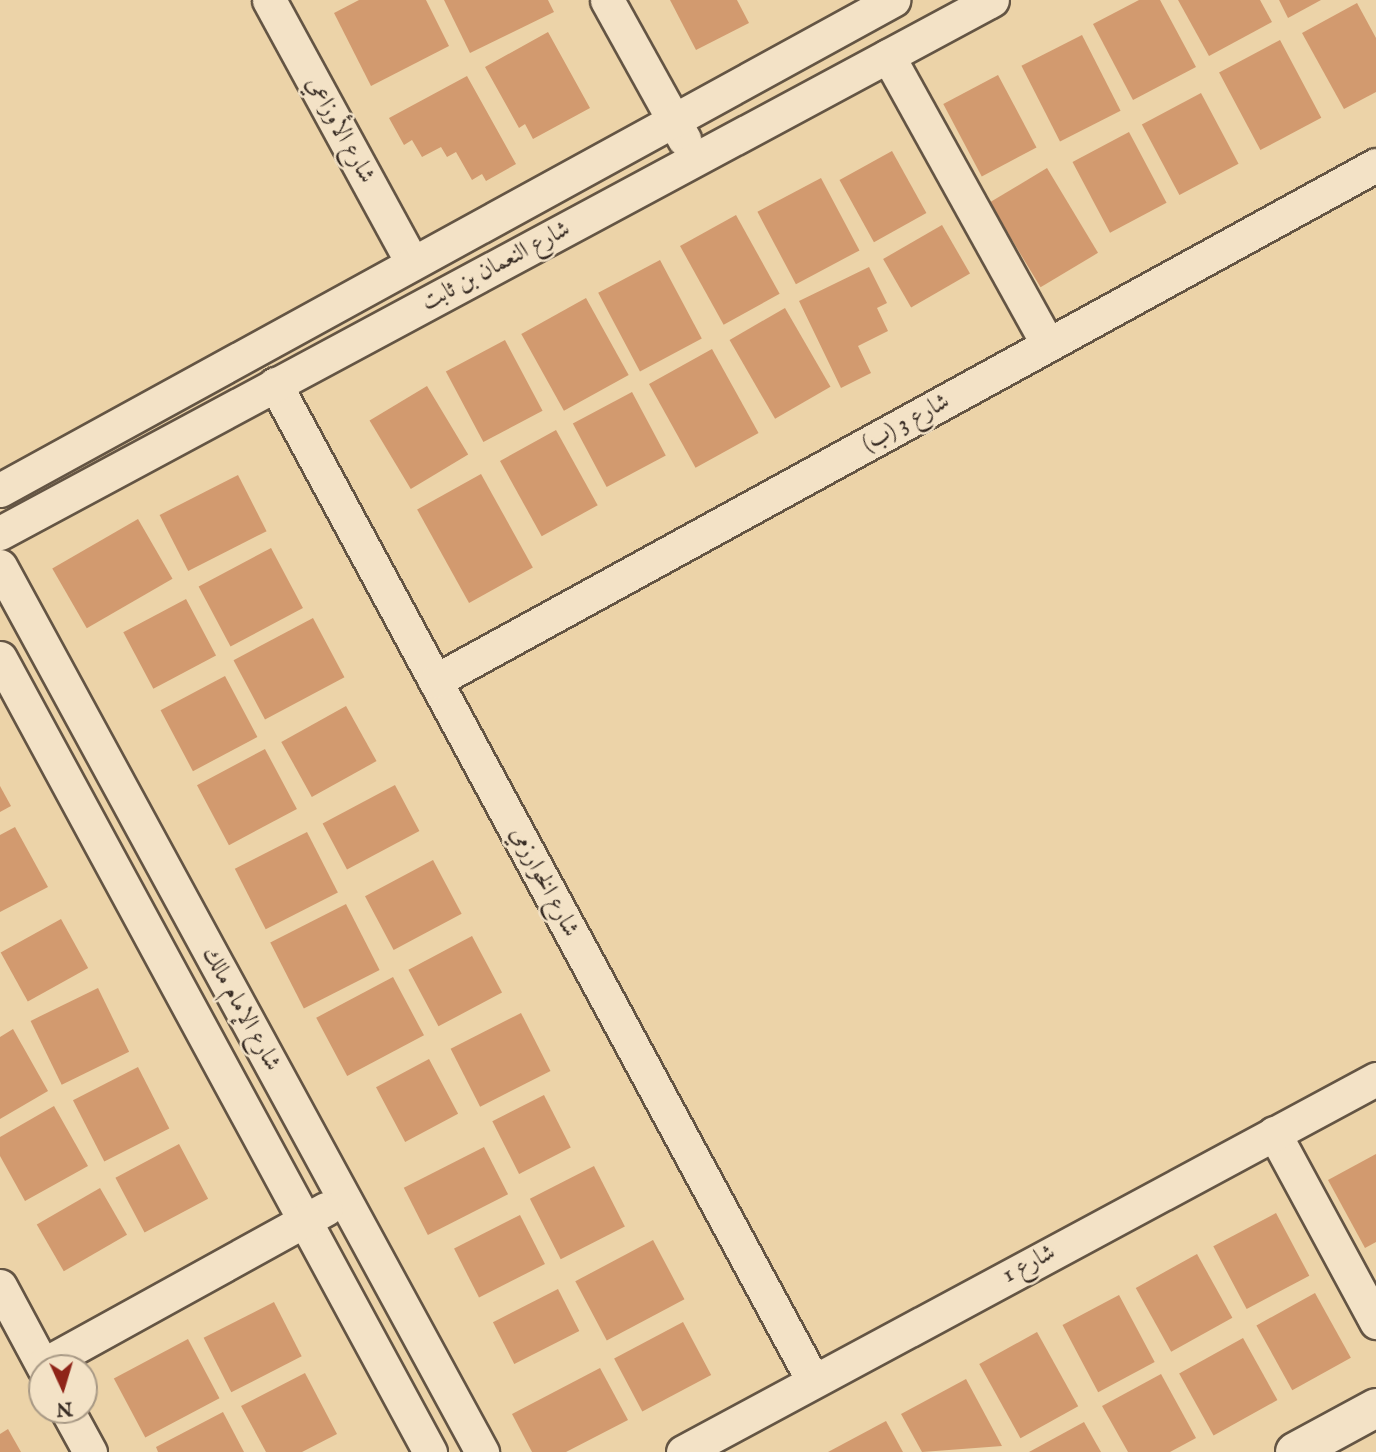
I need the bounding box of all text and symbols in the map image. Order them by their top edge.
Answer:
street label: شارع الأوزاعي [299,72,381,188]
street label: شارع النعمان بن ثابت [417,215,575,317]
street label: شارع 3 (ب) [857,387,955,459]
street label: شارع الخوارزمي [503,822,585,942]
street label: شارع الإمام مالك [195,942,287,1076]
street label: شارع 1 [998,1238,1060,1290]
north arrow [28,1354,98,1424]
text: N [55,1395,73,1420]

